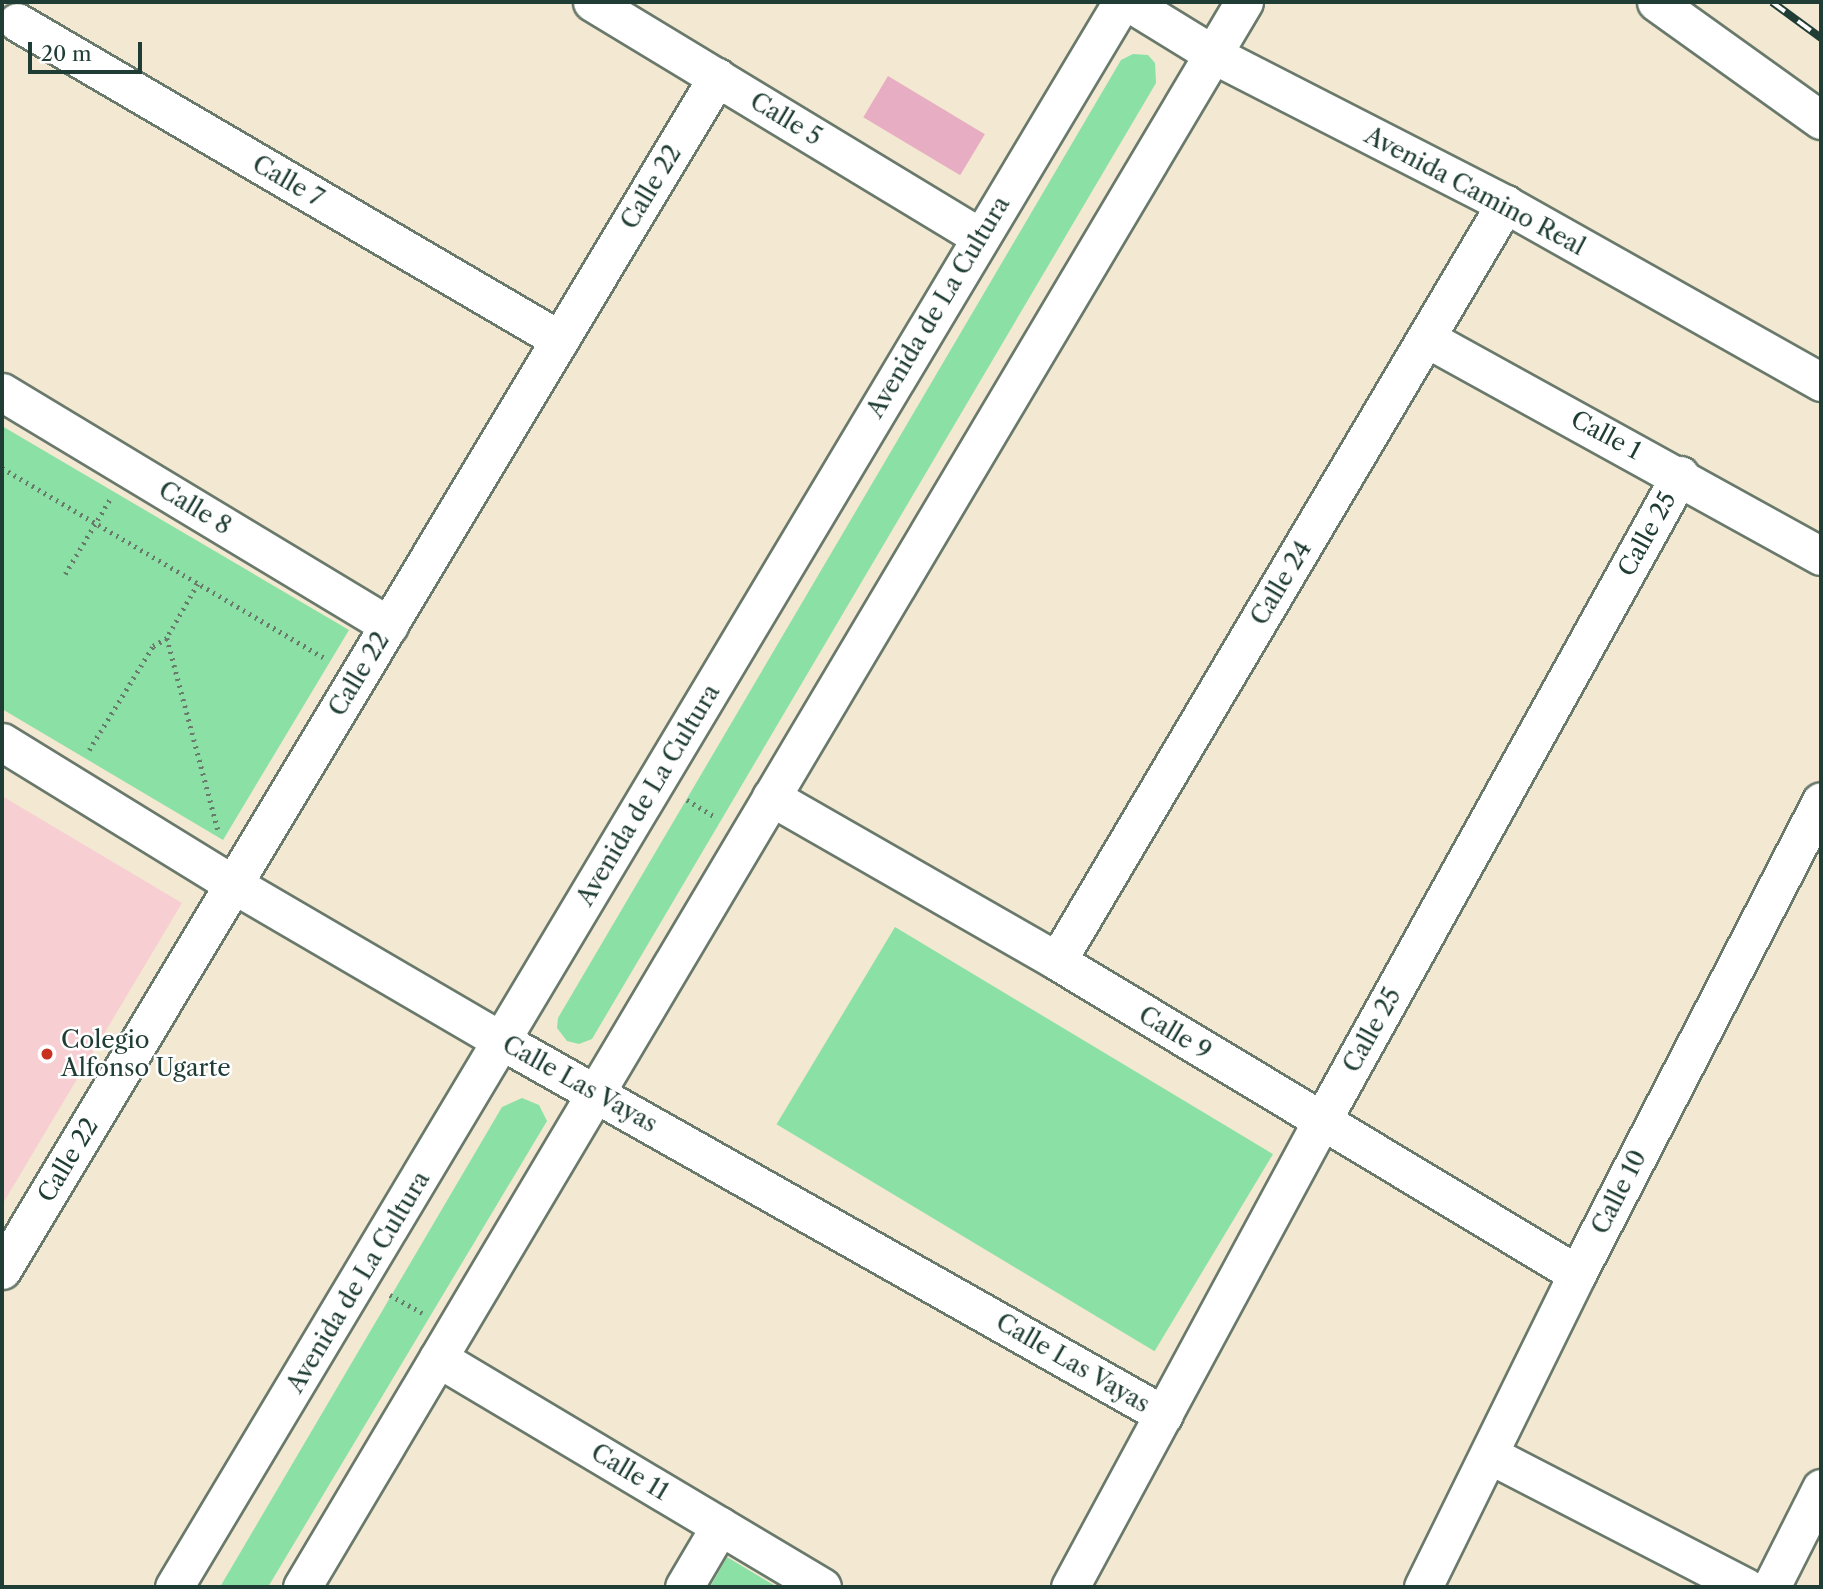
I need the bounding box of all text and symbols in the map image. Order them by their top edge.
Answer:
scale bar [32,28,145,72]
text: 20 m [41,41,92,66]
street label: Calle 5 [745,86,827,152]
street label: Avenida Camino Real [1360,121,1590,261]
street label: Calle 22 [615,140,687,234]
street label: Calle 7 [247,149,329,213]
street label: Avenida de La Cultura [860,191,1016,423]
street label: Calle 1 [1566,405,1646,465]
street label: Calle 8 [154,475,236,541]
street label: Calle 25 [1612,487,1682,581]
street label: Calle 24 [1245,536,1317,630]
street label: Calle 22 [323,627,395,721]
street label: Avenida de La Cultura [570,679,726,911]
street label: Calle 25 [1337,983,1407,1077]
street label: Calle 9 [1134,1000,1216,1066]
place label: Colegio Alfonso Ugarte [61,1026,231,1082]
street label: Calle Las Vayas [497,1029,663,1139]
marker: Colegio Alfonso Ugarte [39,1046,55,1062]
street label: Calle 22 [32,1113,104,1207]
street label: Calle 10 [1586,1145,1652,1239]
street label: Avenida de La Cultura [280,1166,436,1398]
street label: Calle Las Vayas [991,1307,1155,1419]
street label: Calle 11 [586,1438,674,1506]

